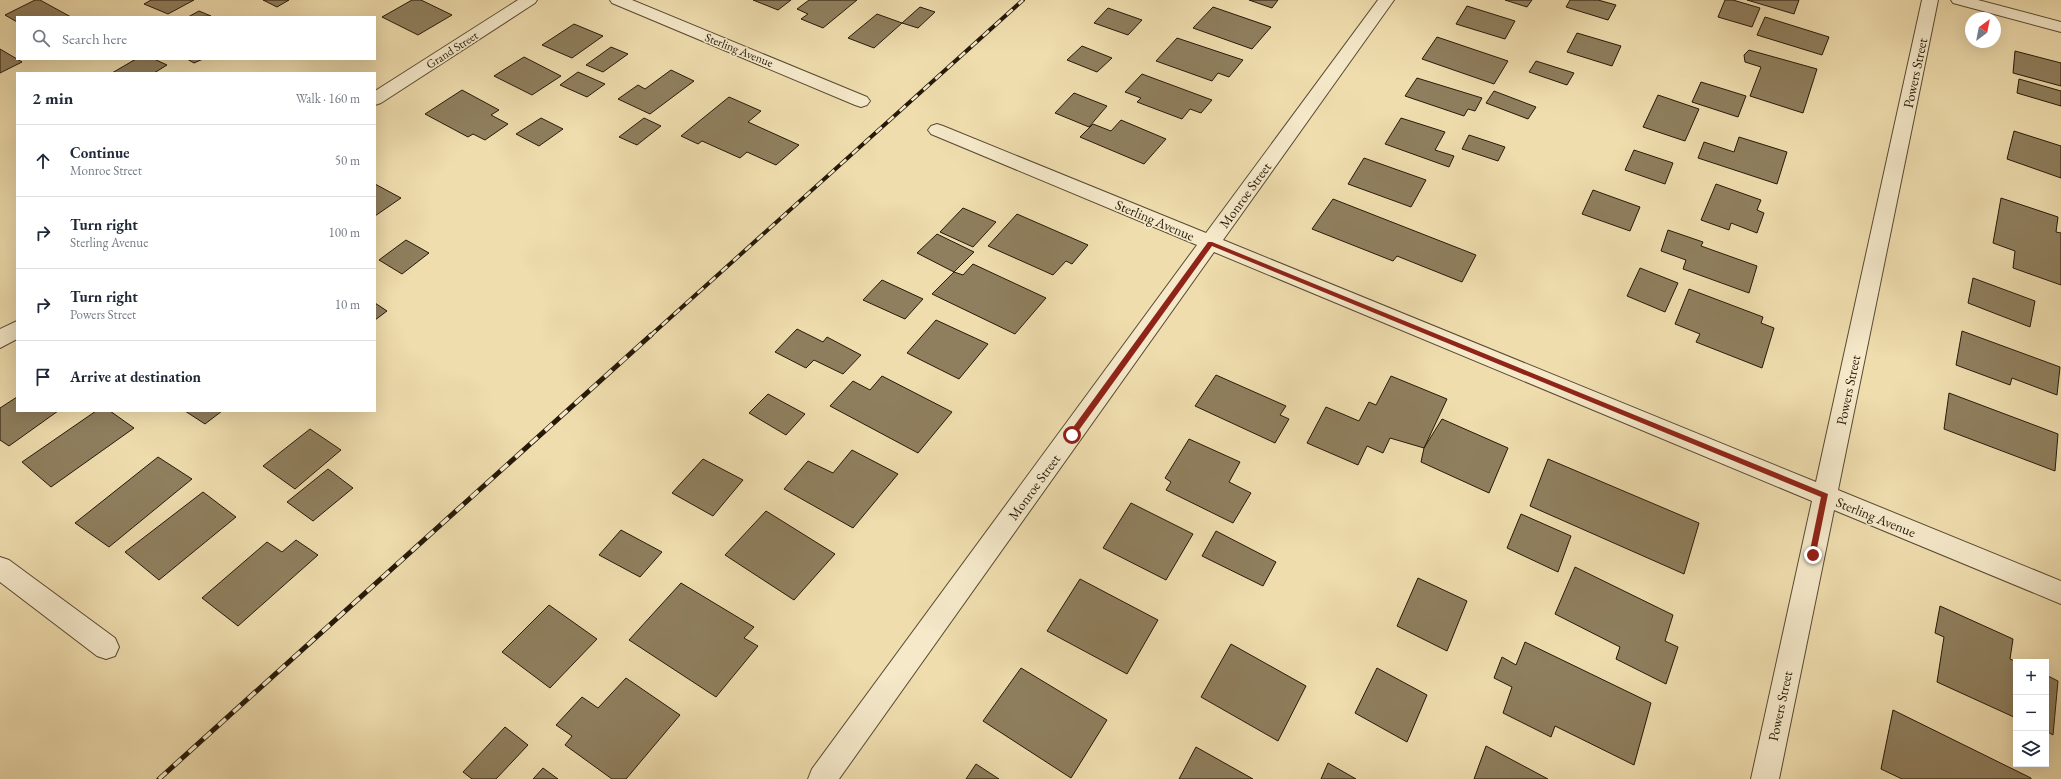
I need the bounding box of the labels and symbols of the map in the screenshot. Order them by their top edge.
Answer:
north arrow [1965,12,2001,48]
street label: Grand Street [423,27,481,73]
street label: Sterling Avenue [703,29,776,71]
street label: Powers Street [1899,36,1931,110]
street label: Monroe Street [1215,158,1275,232]
street label: Sterling Avenue [1113,195,1198,245]
street label: Powers Street [1832,353,1864,427]
route start [1063,426,1081,444]
street label: Monroe Street [1004,450,1064,524]
street label: Sterling Avenue [1834,493,1919,541]
route end [1804,546,1822,564]
street label: Powers Street [1764,669,1796,743]

